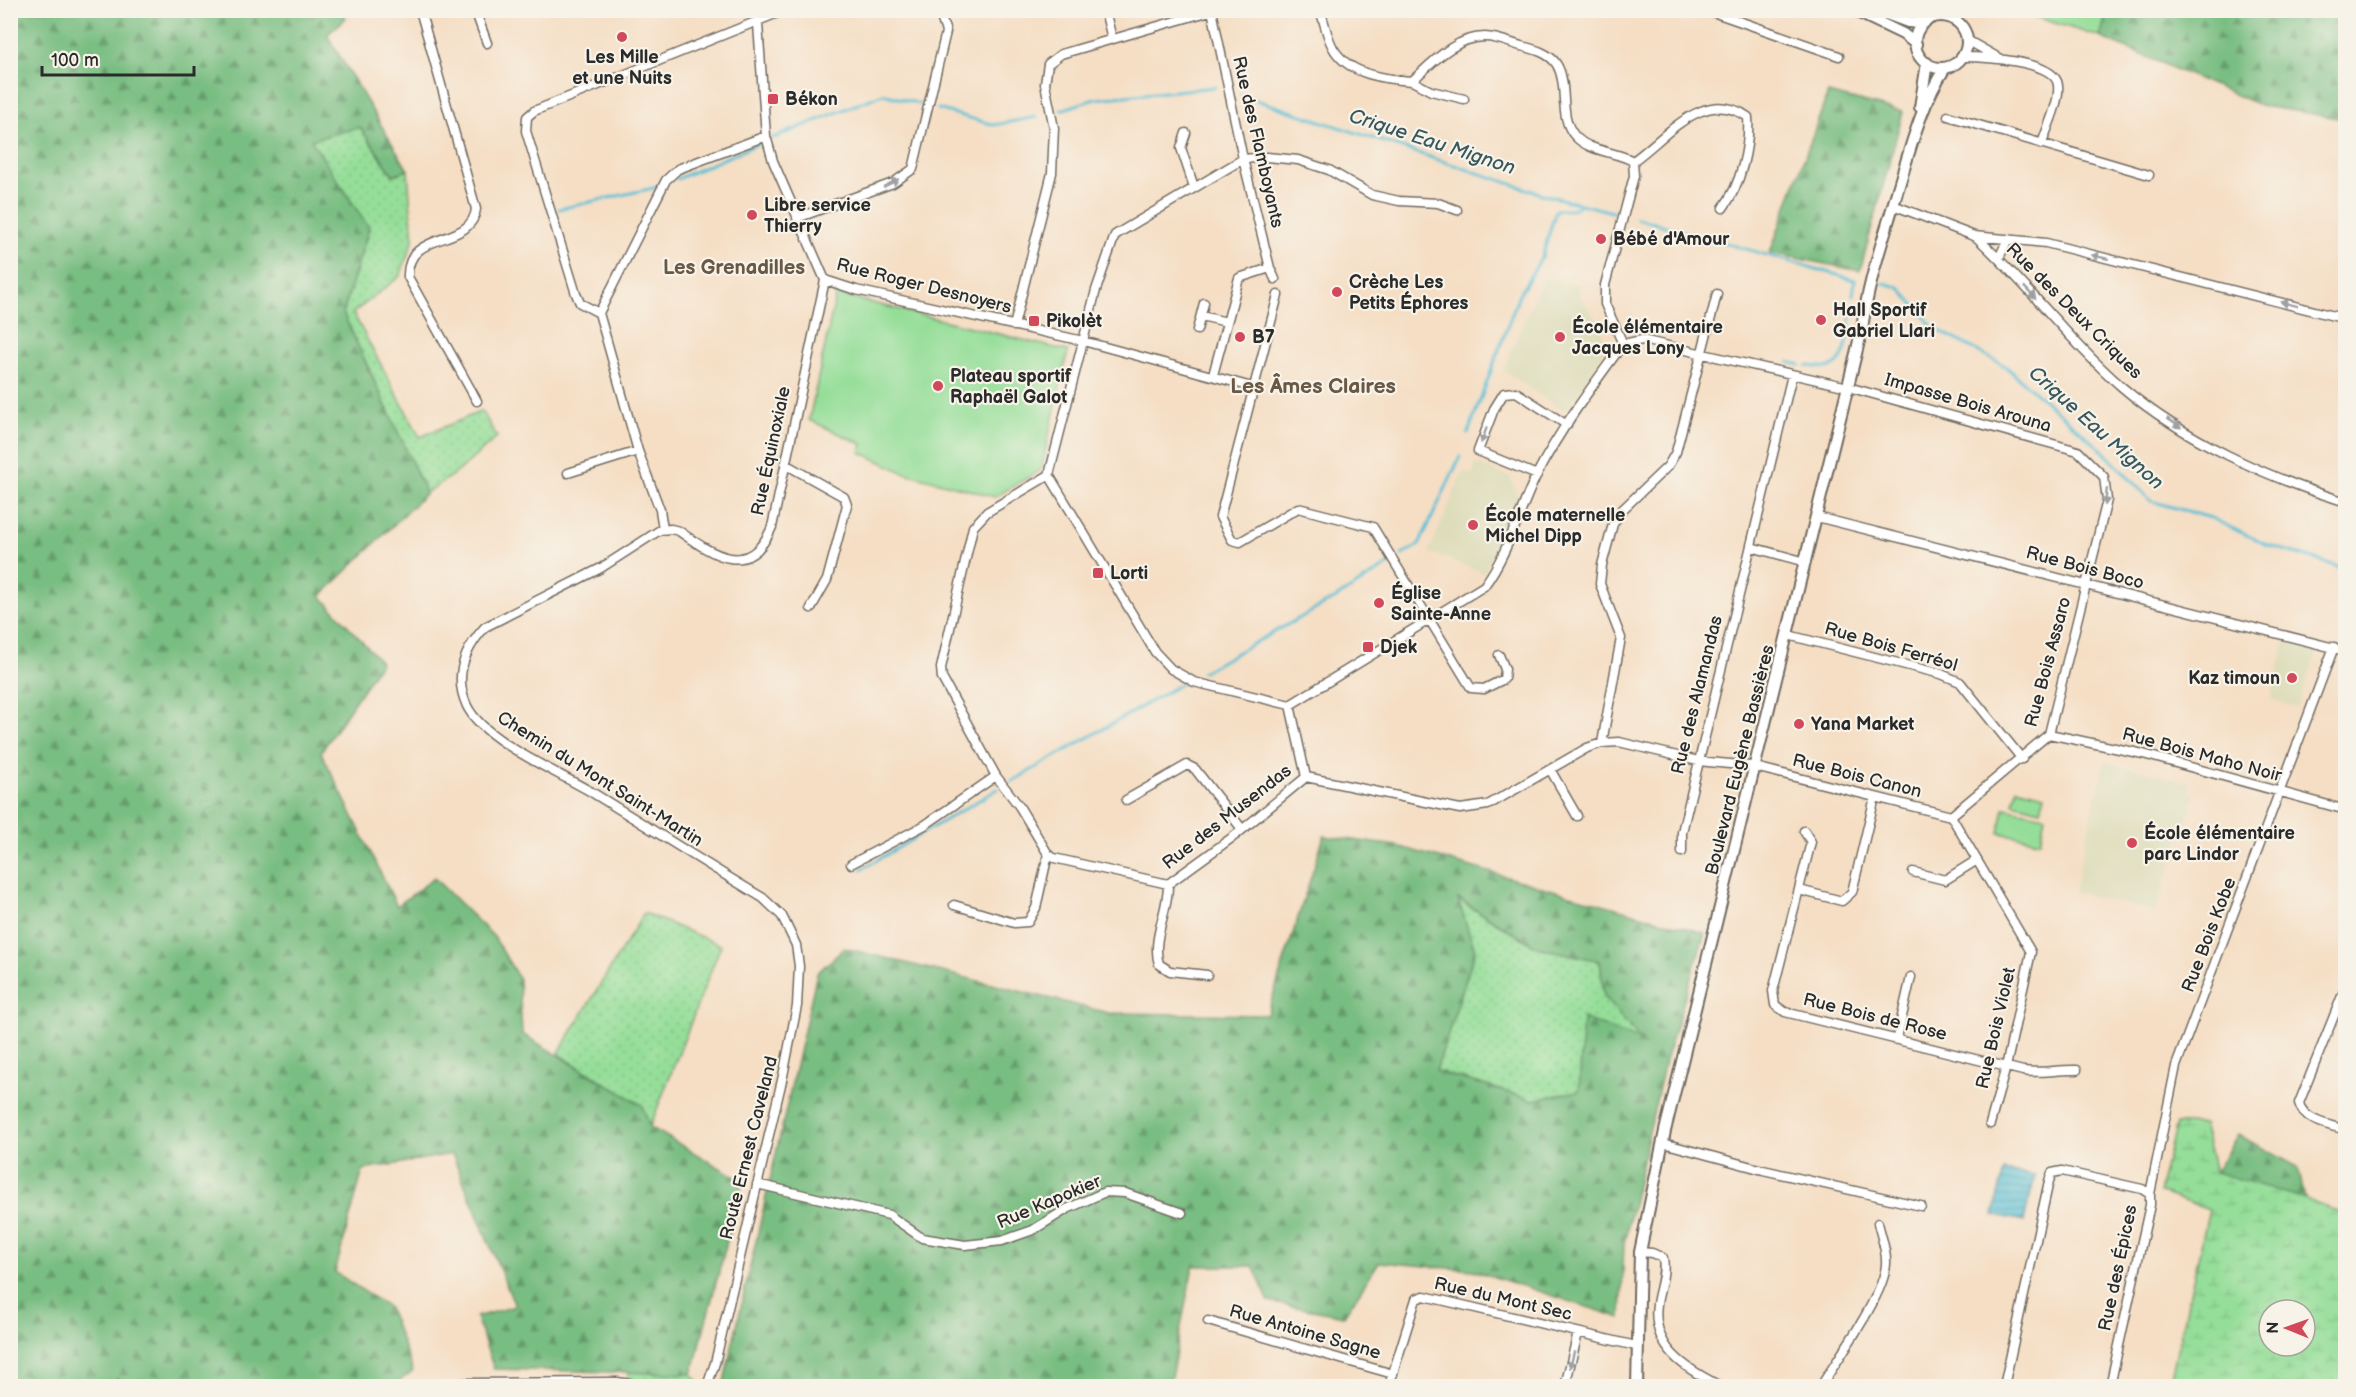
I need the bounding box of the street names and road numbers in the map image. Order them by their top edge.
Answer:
street label: Rue des Flamboyants [1228,54,1288,230]
street label: Rue des Deux Criques [2002,239,2146,383]
street label: Rue Roger Desnoyers [834,254,1014,318]
street label: Impasse Bois Arouna [1882,369,2054,437]
street label: Rue Équinoxiale [745,384,795,518]
street label: Rue Bois Boco [2024,542,2146,594]
street label: Rue Bois Assaro [2021,595,2075,729]
street label: Rue des Alamandas [1667,613,1727,777]
street label: Rue Bois Ferréol [1822,618,1960,676]
street label: Boulevard Eugène Bassières [1701,643,1779,877]
street label: Chemin du Mont Saint-Martin [493,707,707,851]
street label: Rue Bois Maho Noir [2120,724,2284,787]
street label: Rue Bois Canon [1790,750,1924,802]
street label: Rue des Musendas [1158,760,1296,874]
street label: Rue Bois Kobe [2177,874,2241,995]
street label: Rue Bois Violet [1972,965,2020,1091]
street label: Rue Bois de Rose [1801,989,1949,1045]
street label: Route Ernest Caveland [716,1054,782,1242]
street label: Rue Kapokier [994,1170,1105,1233]
street label: Rue des Épices [2092,1203,2142,1333]
street label: Rue du Mont Sec [1432,1273,1574,1325]
street label: Rue Antoine Sagne [1227,1300,1383,1364]

